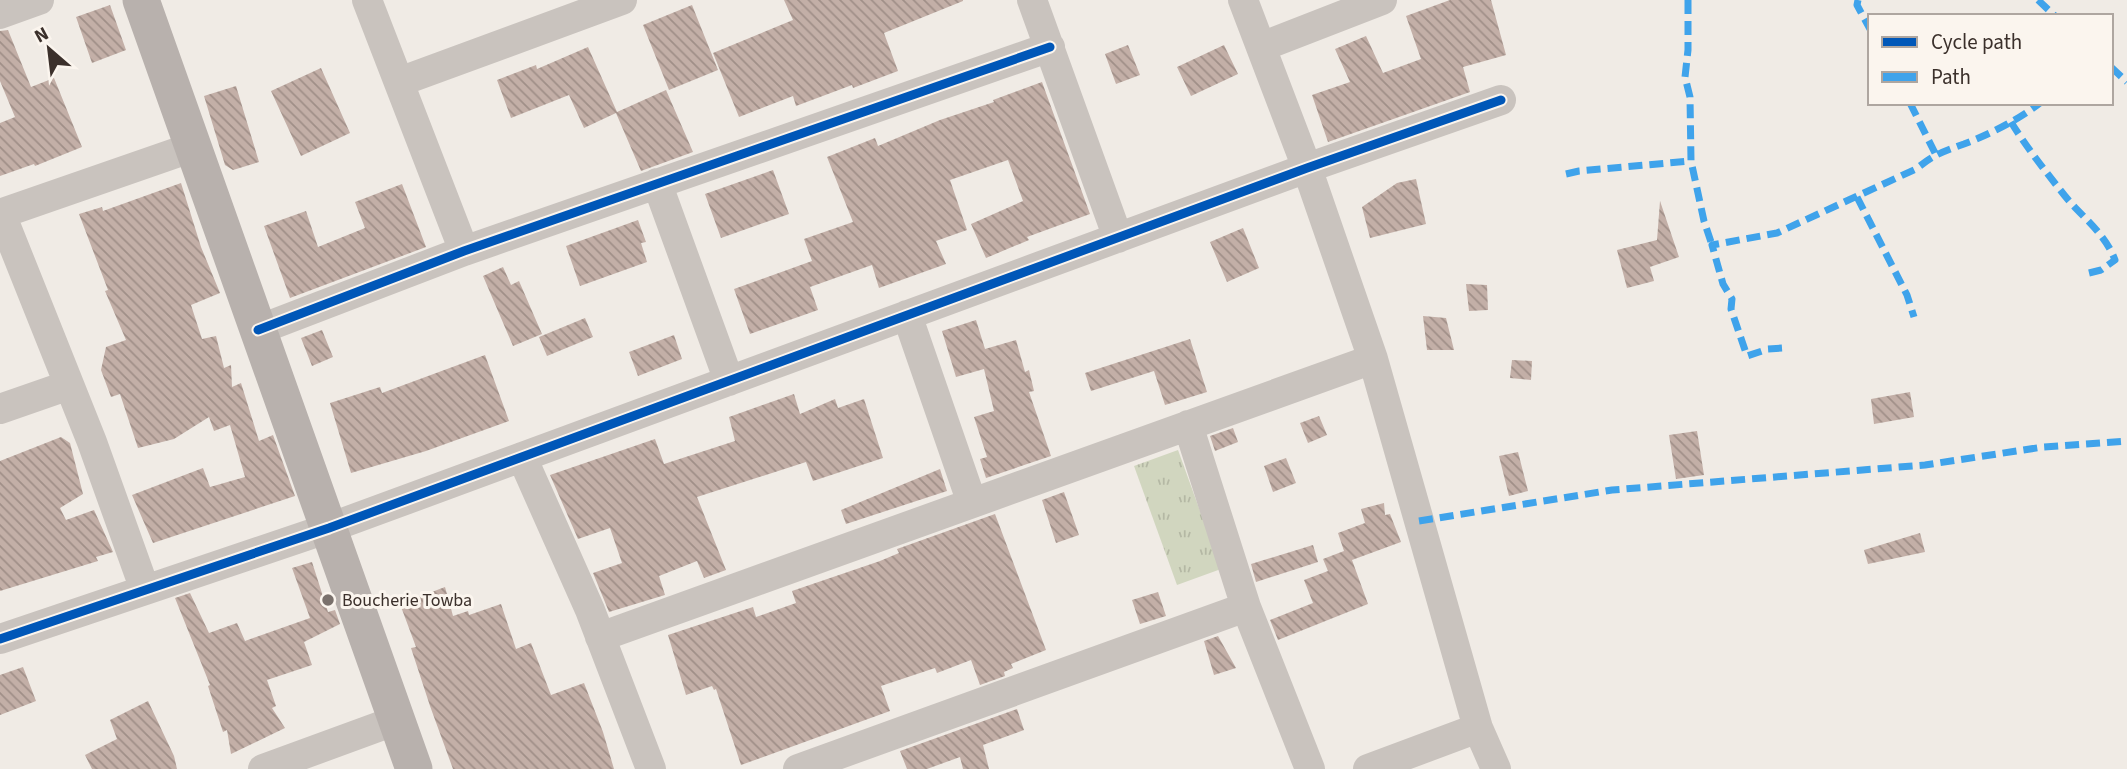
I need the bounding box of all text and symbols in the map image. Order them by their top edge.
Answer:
north arrow [14,14,84,84]
legend [1868,14,2113,105]
text: N [30,20,54,50]
text: Cycle path [1931,27,2022,57]
text: Path [1931,62,1971,92]
place label: Boucherie Towba [342,588,472,613]
marker: Boucherie Towba [320,592,336,608]

